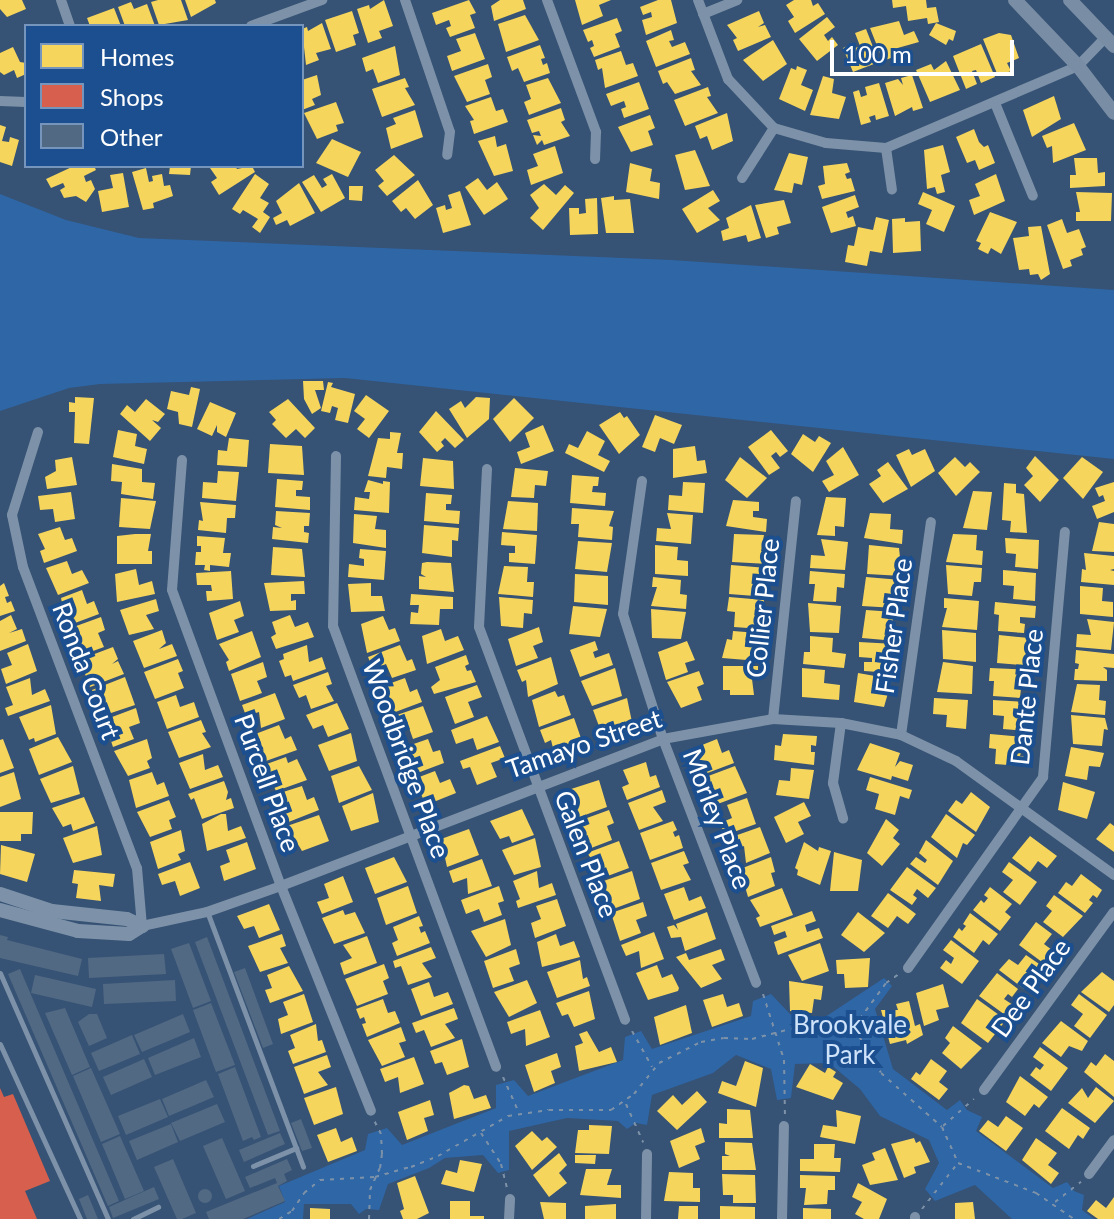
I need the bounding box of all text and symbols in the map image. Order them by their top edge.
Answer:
legend [24,24,304,168]
scale bar [834,24,1018,74]
text: 100 m [844,39,912,68]
text: Homes [100,42,174,71]
text: Shops [100,82,164,111]
text: Other [100,122,163,151]
street label: Collier Place [740,536,786,680]
street label: Fisher Place [869,556,919,696]
street label: Ronda Court [46,598,126,744]
street label: Dante Place [1004,627,1050,767]
street label: Woodbridge Place [356,656,456,862]
street label: Tamayo Street [502,703,666,785]
street label: Purcell Place [228,710,306,856]
street label: Morley Place [676,744,758,894]
street label: Galen Place [548,786,624,922]
street label: Dee Place [985,933,1077,1043]
park label: Brookvale Park [793,1009,907,1070]

